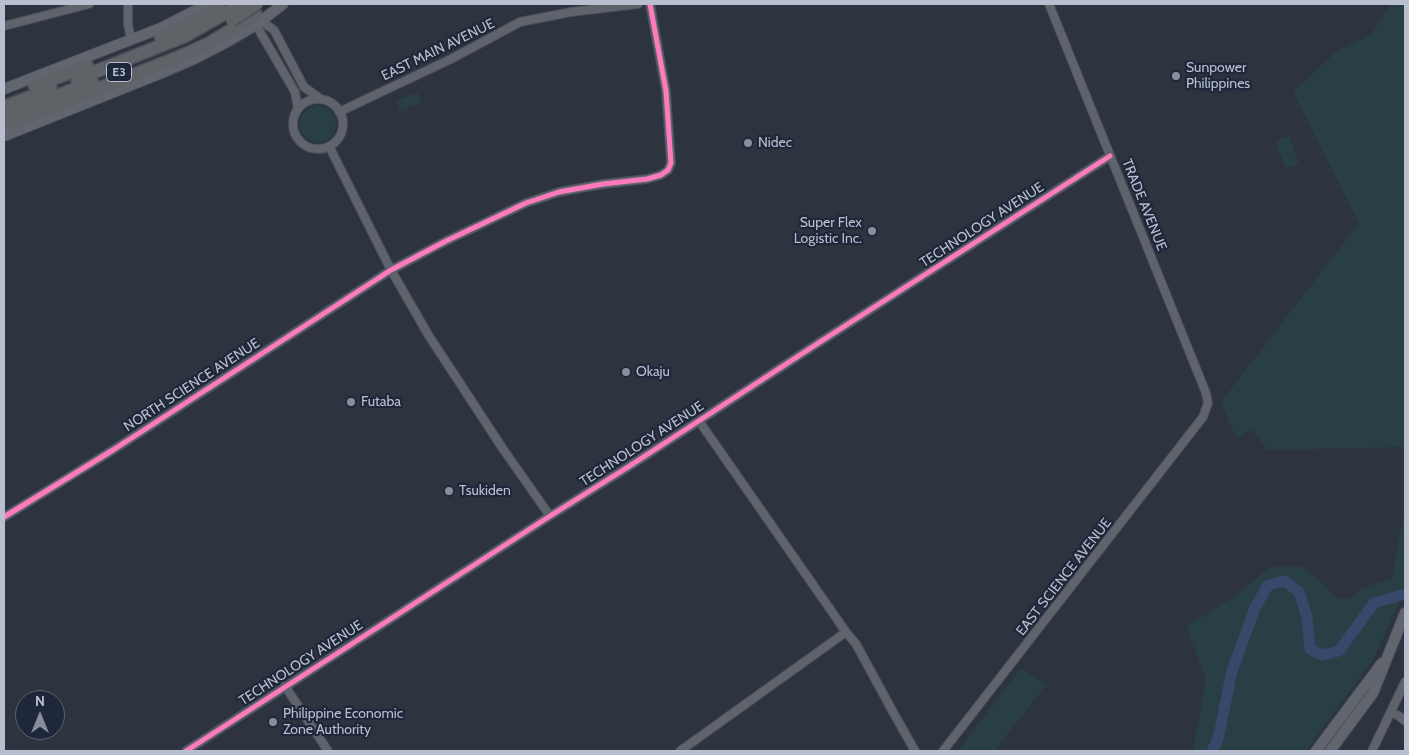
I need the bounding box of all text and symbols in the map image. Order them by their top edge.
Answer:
street label: EAST MAIN AVENUE [379,15,497,85]
place label: Sunpower Philippines [1186,60,1250,92]
road number: E3 [106,62,132,82]
marker: Sunpower Philippines [1170,70,1182,82]
place label: Nidec [758,135,792,151]
marker: Nidec [742,137,754,149]
street label: TRADE AVENUE [1118,157,1170,253]
street label: TECHNOLOGY AVENUE [917,179,1047,271]
place label: Super Flex Logistic Inc. [794,215,862,248]
marker: Super Flex Logistic Inc. [866,225,878,237]
street label: NORTH SCIENCE AVENUE [121,335,263,435]
place label: Okaju [636,364,670,380]
marker: Okaju [620,366,632,378]
place label: Futaba [361,394,401,410]
marker: Futaba [345,396,357,408]
street label: TECHNOLOGY AVENUE [577,398,707,490]
place label: Tsukiden [459,483,511,499]
marker: Tsukiden [443,485,455,497]
street label: EAST SCIENCE AVENUE [1013,515,1115,639]
street label: TECHNOLOGY AVENUE [236,617,366,709]
north arrow [15,690,65,740]
text: N [35,692,45,710]
place label: Philippine Economic Zone Authority [283,706,403,739]
marker: Philippine Economic Zone Authority [267,716,279,728]

